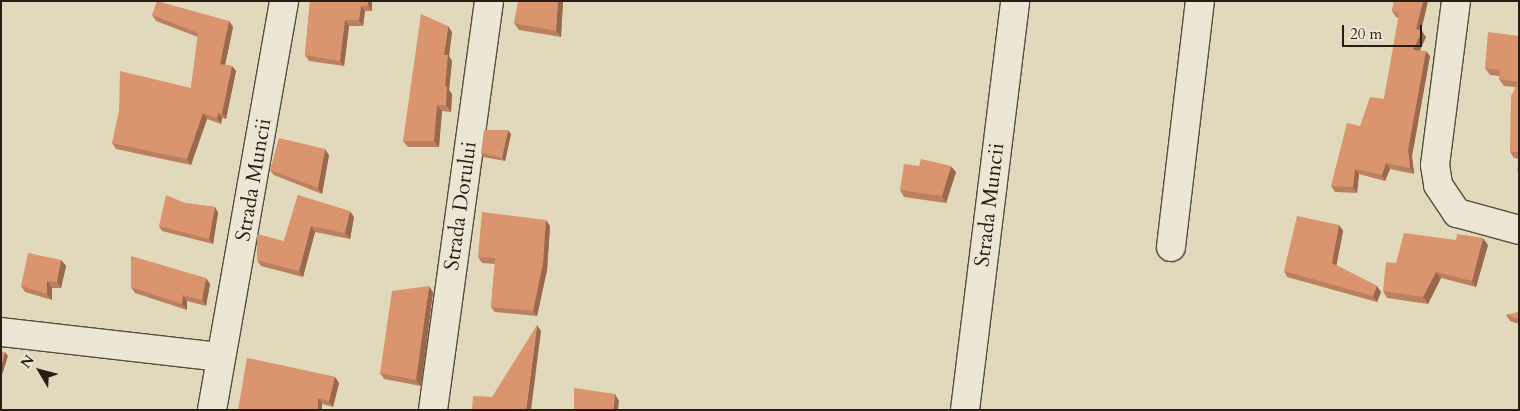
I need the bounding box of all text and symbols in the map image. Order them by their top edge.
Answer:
scale bar [1345,15,1425,47]
text: 20 m [1350,24,1382,44]
street label: Strada Muncii [231,117,277,243]
street label: Strada Dorului [439,140,483,272]
street label: Strada Muncii [970,142,1010,268]
north arrow [15,346,65,396]
text: N [16,351,39,372]

